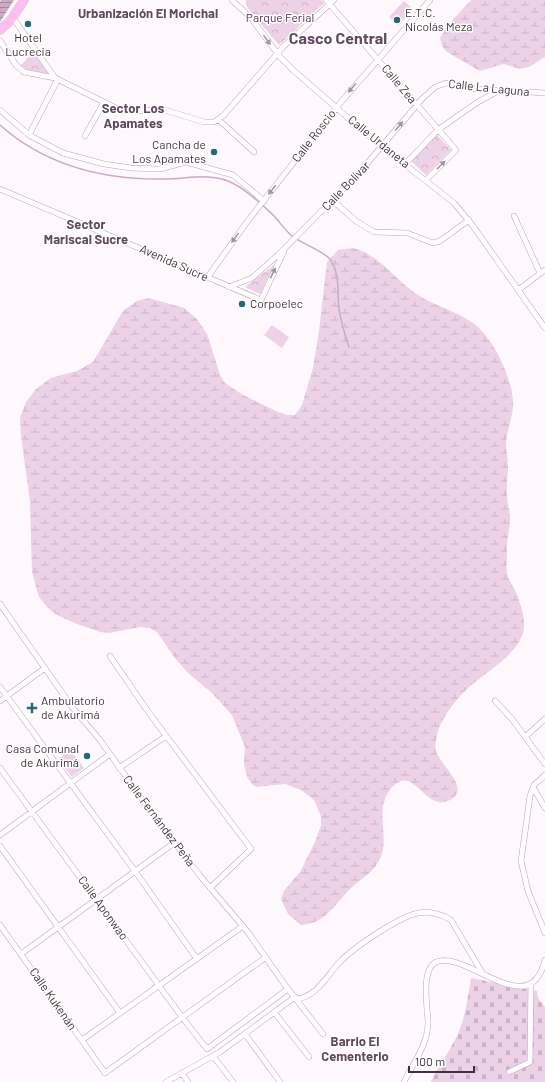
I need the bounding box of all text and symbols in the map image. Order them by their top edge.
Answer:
district label: Urbanización El Morichal [78,5,218,21]
place label: E.T.C. Nicolás Meza [405,5,472,33]
park label: Parque Ferial [246,10,314,24]
marker: E.T.C. Nicolás Meza [392,15,402,25]
marker: Hotel Lucrecia [23,19,33,29]
district label: Casco Central [289,28,387,47]
place label: Hotel Lucrecia [5,30,51,58]
one-way arrow [263,34,271,45]
street label: Calle Zea [379,61,420,106]
street label: Calle La Laguna [448,76,530,98]
one-way arrow [348,83,357,93]
district label: Sector Los Apamates [102,100,165,131]
street label: Calle Roscio [288,106,338,165]
street label: Calle Urdaneta [346,112,413,170]
one-way arrow [394,121,403,132]
place label: Cancha de Los Apamates [132,137,206,165]
marker: Cancha de Los Apamates [209,147,219,157]
street label: Calle Bolívar [318,157,373,213]
one-way arrow [436,160,446,170]
one-way arrow [268,185,276,196]
district label: Sector Mariscal Sucre [44,216,128,247]
one-way arrow [231,233,239,243]
street label: Avenida Sucre [138,241,211,283]
one-way arrow [270,267,276,279]
place label: Corpoelec [250,296,303,310]
marker: Corpoelec [237,299,247,309]
place label: Ambulatorio de Akurimá [41,693,105,721]
marker: Ambulatorio de Akurimá [26,702,38,714]
place label: Casa Comunal de Akurimá [6,741,79,769]
marker: Casa Comunal de Akurimá [82,751,92,761]
street label: Calle Fernández Peña [121,772,199,869]
street label: Calle Aponwao [76,873,132,942]
street label: Calle Kukenán [27,965,80,1032]
district label: Barrio El Cementerio [321,1033,389,1064]
scale bar [409,1048,474,1074]
text: 100 m [415,1054,445,1068]

